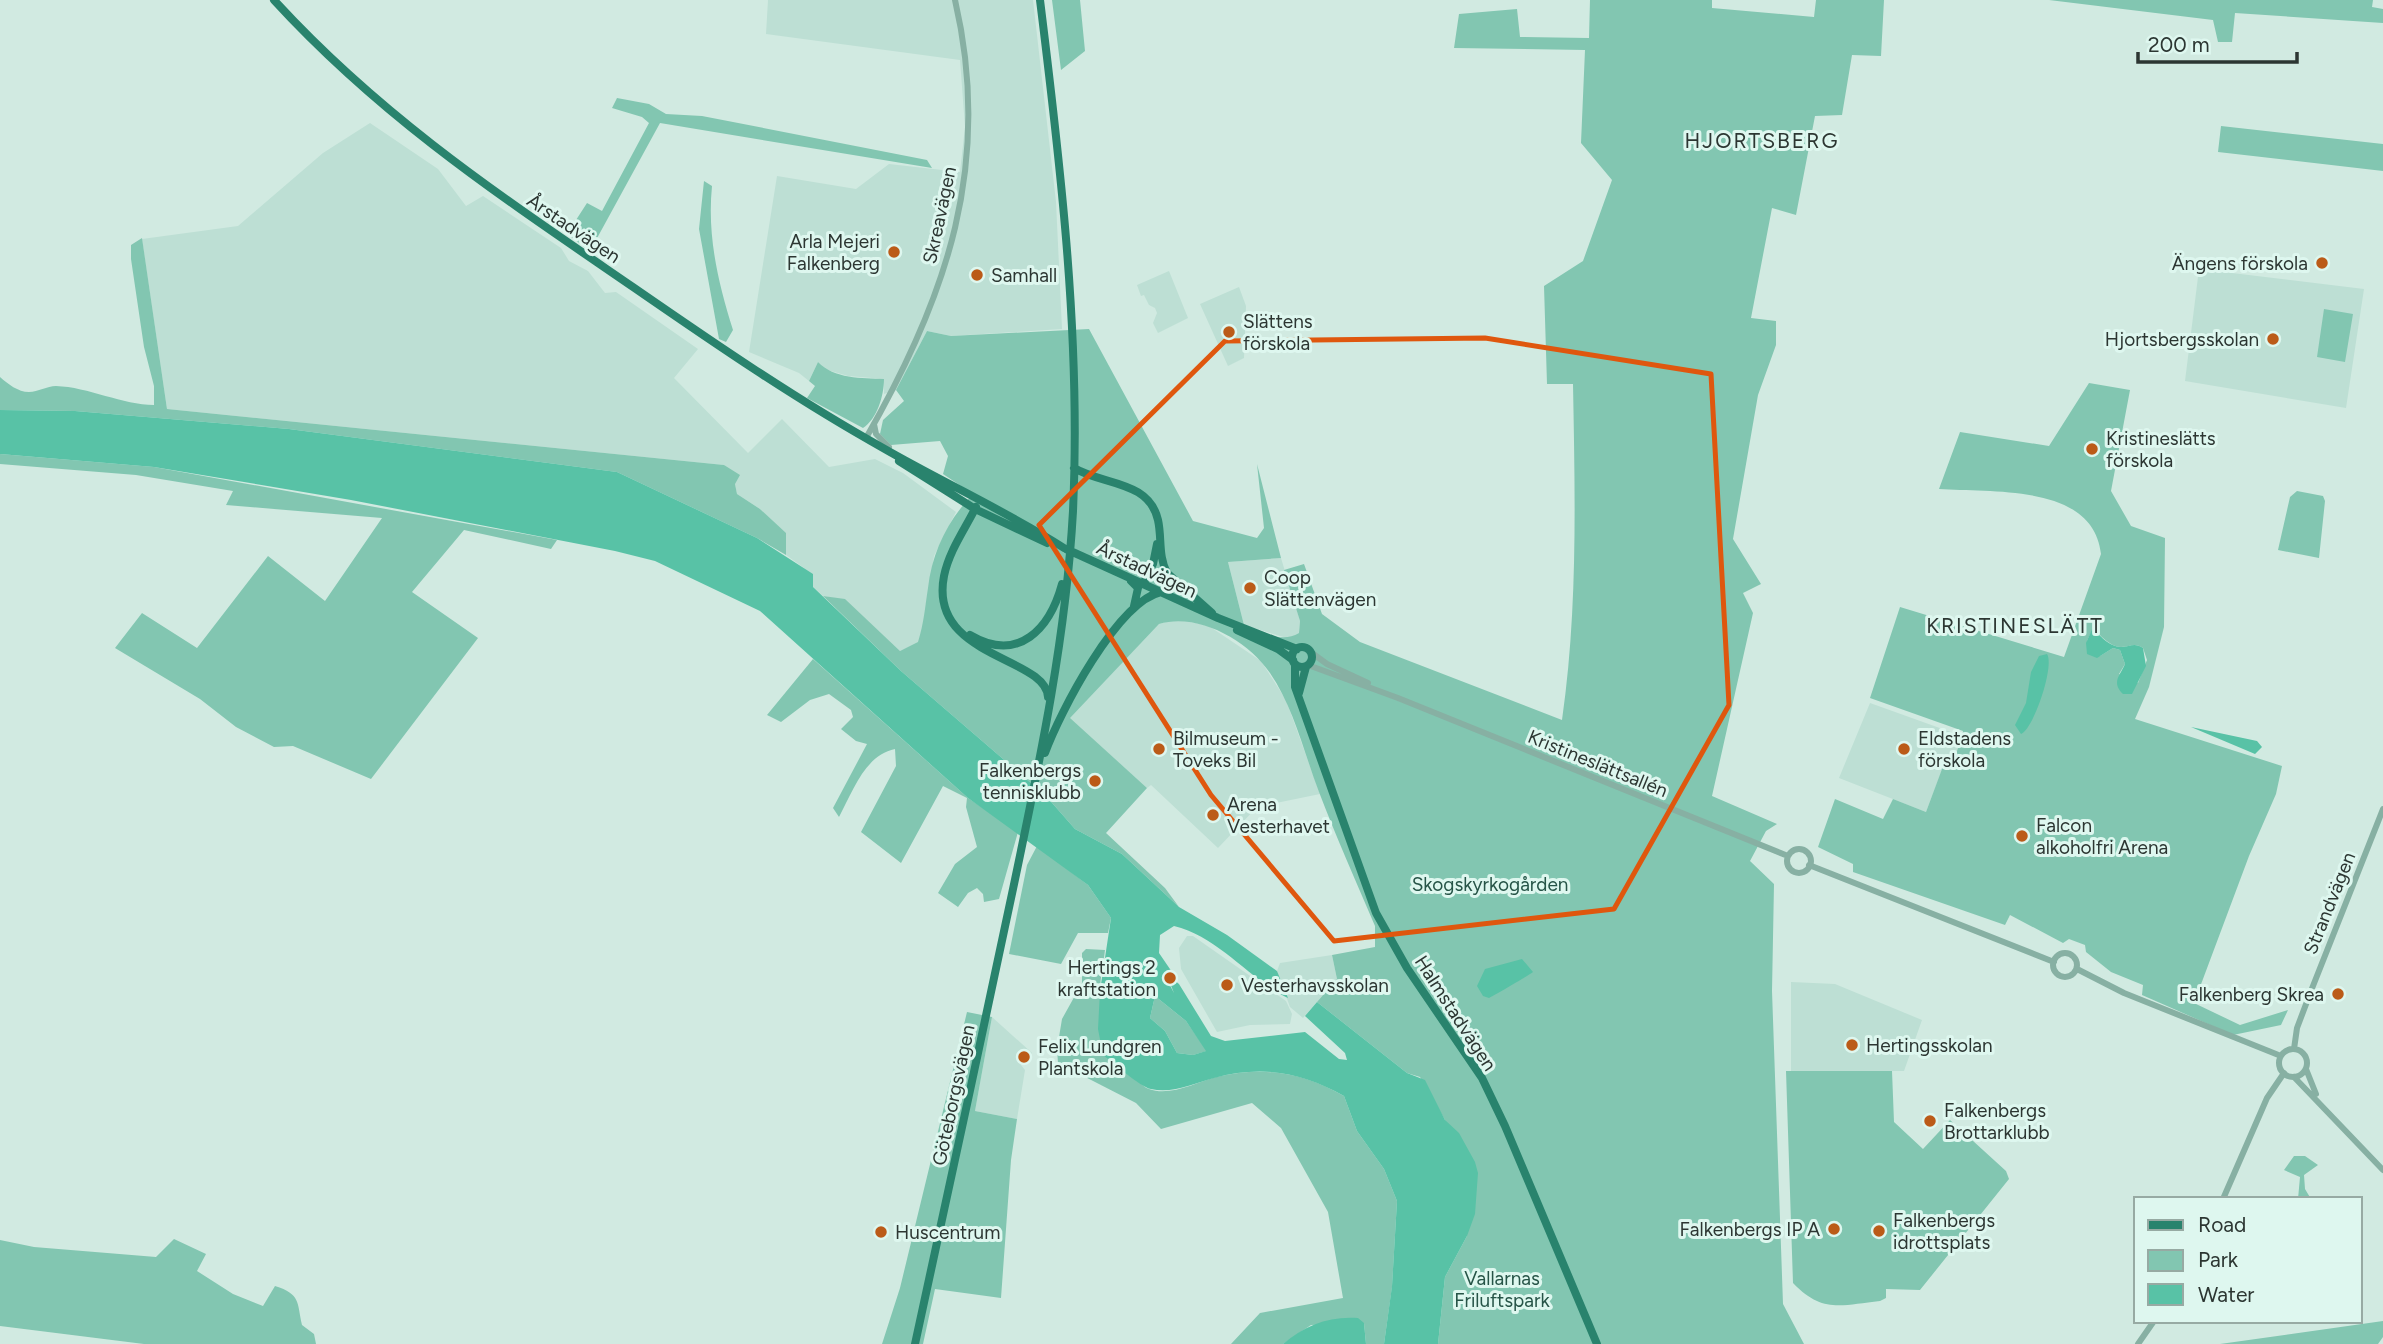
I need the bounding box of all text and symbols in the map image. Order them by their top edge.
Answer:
scale bar [2138,21,2297,65]
text: 200 m [2148,32,2210,57]
district label: HJORTSBERG [1685,128,1839,153]
street label: Skreavägen [918,164,961,266]
street label: Årstadvägen [523,189,625,268]
place label: Arla Mejeri Falkenberg [787,230,880,275]
marker: Arla Mejeri Falkenberg [886,244,902,260]
place label: Ängens förskola [2172,252,2308,275]
marker: Ängens förskola [2314,255,2330,271]
place label: Samhall [991,264,1057,287]
marker: Samhall [969,267,985,283]
place label: Slättens förskola [1243,310,1313,355]
marker: Slättens förskola [1221,324,1237,340]
place label: Hjortsbergsskolan [2105,328,2259,351]
marker: Hjortsbergsskolan [2265,331,2281,347]
place label: Kristineslätts förskola [2106,427,2216,472]
marker: Kristineslätts förskola [2084,441,2100,457]
street label: Årstadvägen [1093,536,1200,603]
place label: Coop Slättenvägen [1264,566,1376,611]
marker: Coop Slättenvägen [1242,580,1258,596]
district label: KRISTINESLÄTT [1926,613,2104,638]
street label: Kristineslättsallén [1525,725,1671,802]
place label: Bilmuseum - Toveks Bil [1173,727,1279,772]
place label: Eldstadens förskola [1918,727,2011,772]
marker: Bilmuseum - Toveks Bil [1151,741,1167,757]
marker: Eldstadens förskola [1896,741,1912,757]
place label: Falkenbergs tennisklubb [979,759,1081,804]
marker: Falkenbergs tennisklubb [1087,773,1103,789]
place label: Arena Vesterhavet [1227,793,1330,838]
marker: Arena Vesterhavet [1205,807,1221,823]
place label: Falcon alkoholfri Arena [2036,814,2168,859]
marker: Falcon alkoholfri Arena [2014,828,2030,844]
street label: Strandvägen [2298,849,2360,958]
park label: Skogskyrkogården [1412,873,1568,896]
street label: Halmstadvägen [1410,951,1501,1075]
place label: Hertings 2 kraftstation [1058,956,1156,1001]
marker: Hertings 2 kraftstation [1162,970,1178,986]
place label: Vesterhavsskolan [1241,974,1389,997]
marker: Vesterhavsskolan [1219,977,1235,993]
place label: Falkenberg Skrea [2179,983,2324,1006]
marker: Falkenberg Skrea [2330,986,2346,1002]
street label: Göteborgsvägen [927,1023,980,1168]
place label: Hertingsskolan [1866,1034,1993,1057]
place label: Felix Lundgren Plantskola [1038,1035,1162,1080]
marker: Hertingsskolan [1844,1037,1860,1053]
marker: Felix Lundgren Plantskola [1016,1049,1032,1065]
place label: Falkenbergs Brottarklubb [1944,1099,2050,1144]
marker: Falkenbergs Brottarklubb [1922,1113,1938,1129]
legend [2134,1197,2362,1323]
place label: Falkenbergs idrottsplats [1893,1209,1995,1254]
text: Road [2198,1212,2246,1237]
place label: Falkenbergs IP A [1680,1218,1820,1241]
place label: Huscentrum [895,1221,1000,1244]
marker: Falkenbergs IP A [1826,1221,1842,1237]
marker: Falkenbergs idrottsplats [1871,1223,1887,1239]
marker: Huscentrum [873,1224,889,1240]
text: Park [2198,1247,2239,1272]
park label: Vallarnas Friluftspark [1454,1267,1550,1312]
text: Water [2198,1282,2254,1307]

